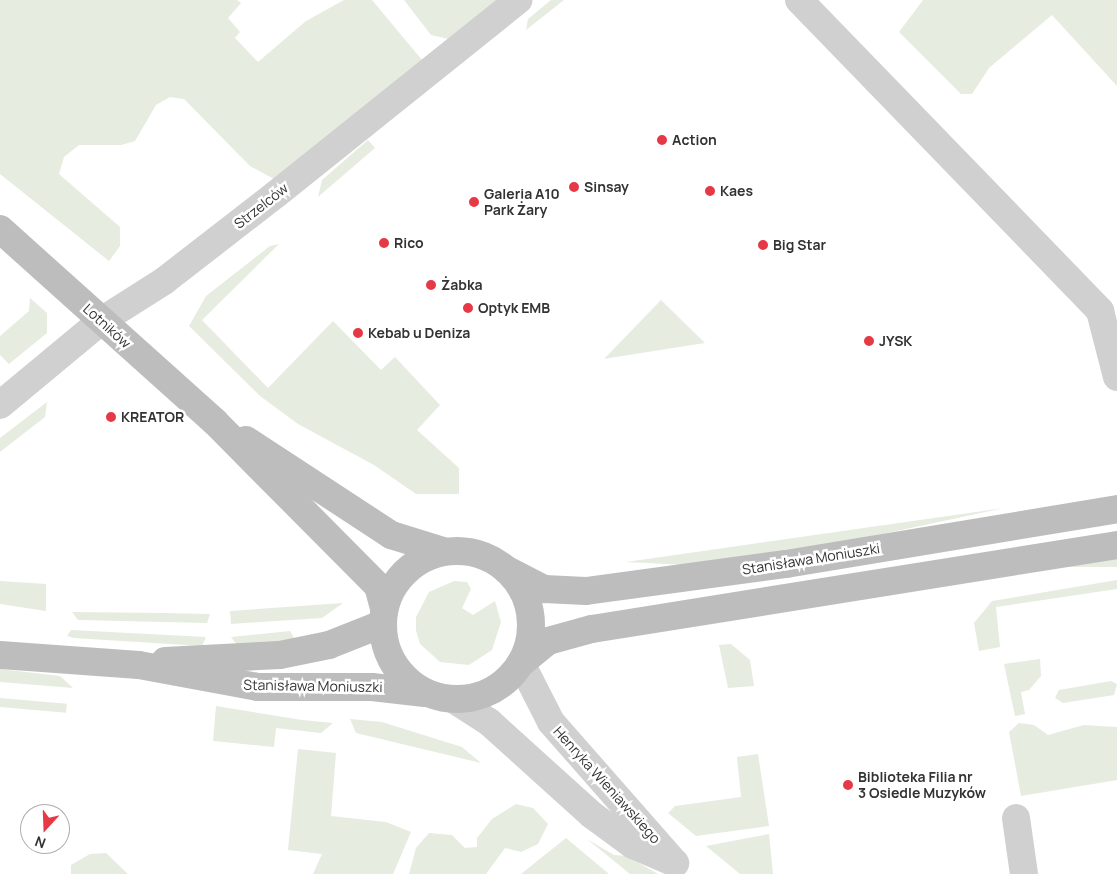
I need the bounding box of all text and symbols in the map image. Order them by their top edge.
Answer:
place label: Action [672,132,717,148]
marker: Action [656,134,668,146]
place label: Sinsay [584,179,629,195]
street label: Strzelców [231,180,291,232]
marker: Sinsay [568,181,580,193]
place label: Kaes [720,183,753,199]
marker: Kaes [704,185,716,197]
place label: Galeria A10 Park Żary [484,186,560,218]
marker: Galeria A10 Park Żary [468,196,480,208]
place label: Rico [394,235,424,251]
marker: Rico [378,237,390,249]
place label: Big Star [773,237,826,253]
marker: Big Star [757,239,769,251]
place label: Żabka [441,277,483,293]
marker: Żabka [425,279,437,291]
street label: Lotników [80,300,134,352]
place label: Optyk EMB [478,300,550,316]
marker: Optyk EMB [462,302,474,314]
place label: Kebab u Deniza [368,325,470,341]
marker: Kebab u Deniza [352,327,364,339]
place label: JYSK [879,333,912,349]
marker: JYSK [863,335,875,347]
place label: KREATOR [121,409,184,425]
marker: KREATOR [105,411,117,423]
street label: Stanisława Moniuszki [741,540,881,578]
street label: Stanisława Moniuszki [243,676,383,696]
street label: Henryka Wieniawskiego [550,723,664,847]
place label: Biblioteka Filia nr 3 Osiedle Muzyków [858,769,986,802]
marker: Biblioteka Filia nr 3 Osiedle Muzyków [842,779,854,791]
north arrow [20,804,70,854]
text: N [32,832,48,853]

